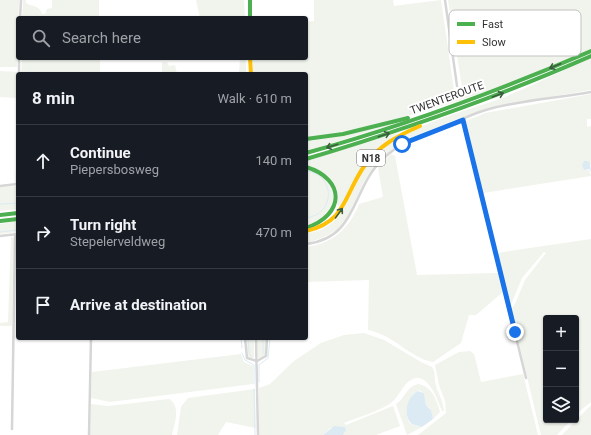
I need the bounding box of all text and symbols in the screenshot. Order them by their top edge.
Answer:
legend [449,10,581,56]
search box [16,16,308,60]
text: Fast [482,18,504,31]
icon: search [30,27,52,49]
text: Search here [62,29,141,47]
text: Slow [482,36,506,49]
one-way arrow [550,63,562,70]
street label: TWENTEROUTE [408,79,486,117]
text: 8 min [32,88,75,108]
text: Walk · 610 m [217,91,292,106]
one-way arrow [491,91,503,99]
one-way arrow [377,131,390,138]
route start [393,135,411,153]
one-way arrow [326,143,339,150]
text: Continue [70,144,131,162]
icon: ahead [32,150,54,172]
road number: N18 [357,150,385,166]
text: 140 m [255,153,292,168]
text: Piepersbosweg [70,162,159,177]
one-way arrow [335,208,343,219]
text: Turn right [70,216,136,234]
icon: right [32,222,54,244]
text: 470 m [255,225,292,240]
text: Stepelerveldweg [70,234,165,249]
icon: arrive [32,294,54,316]
text: Arrive at destination [70,296,207,314]
map controls [543,315,579,423]
button: + [543,315,579,351]
route end [506,323,524,341]
button: − [543,351,579,387]
button: layers [543,387,579,423]

